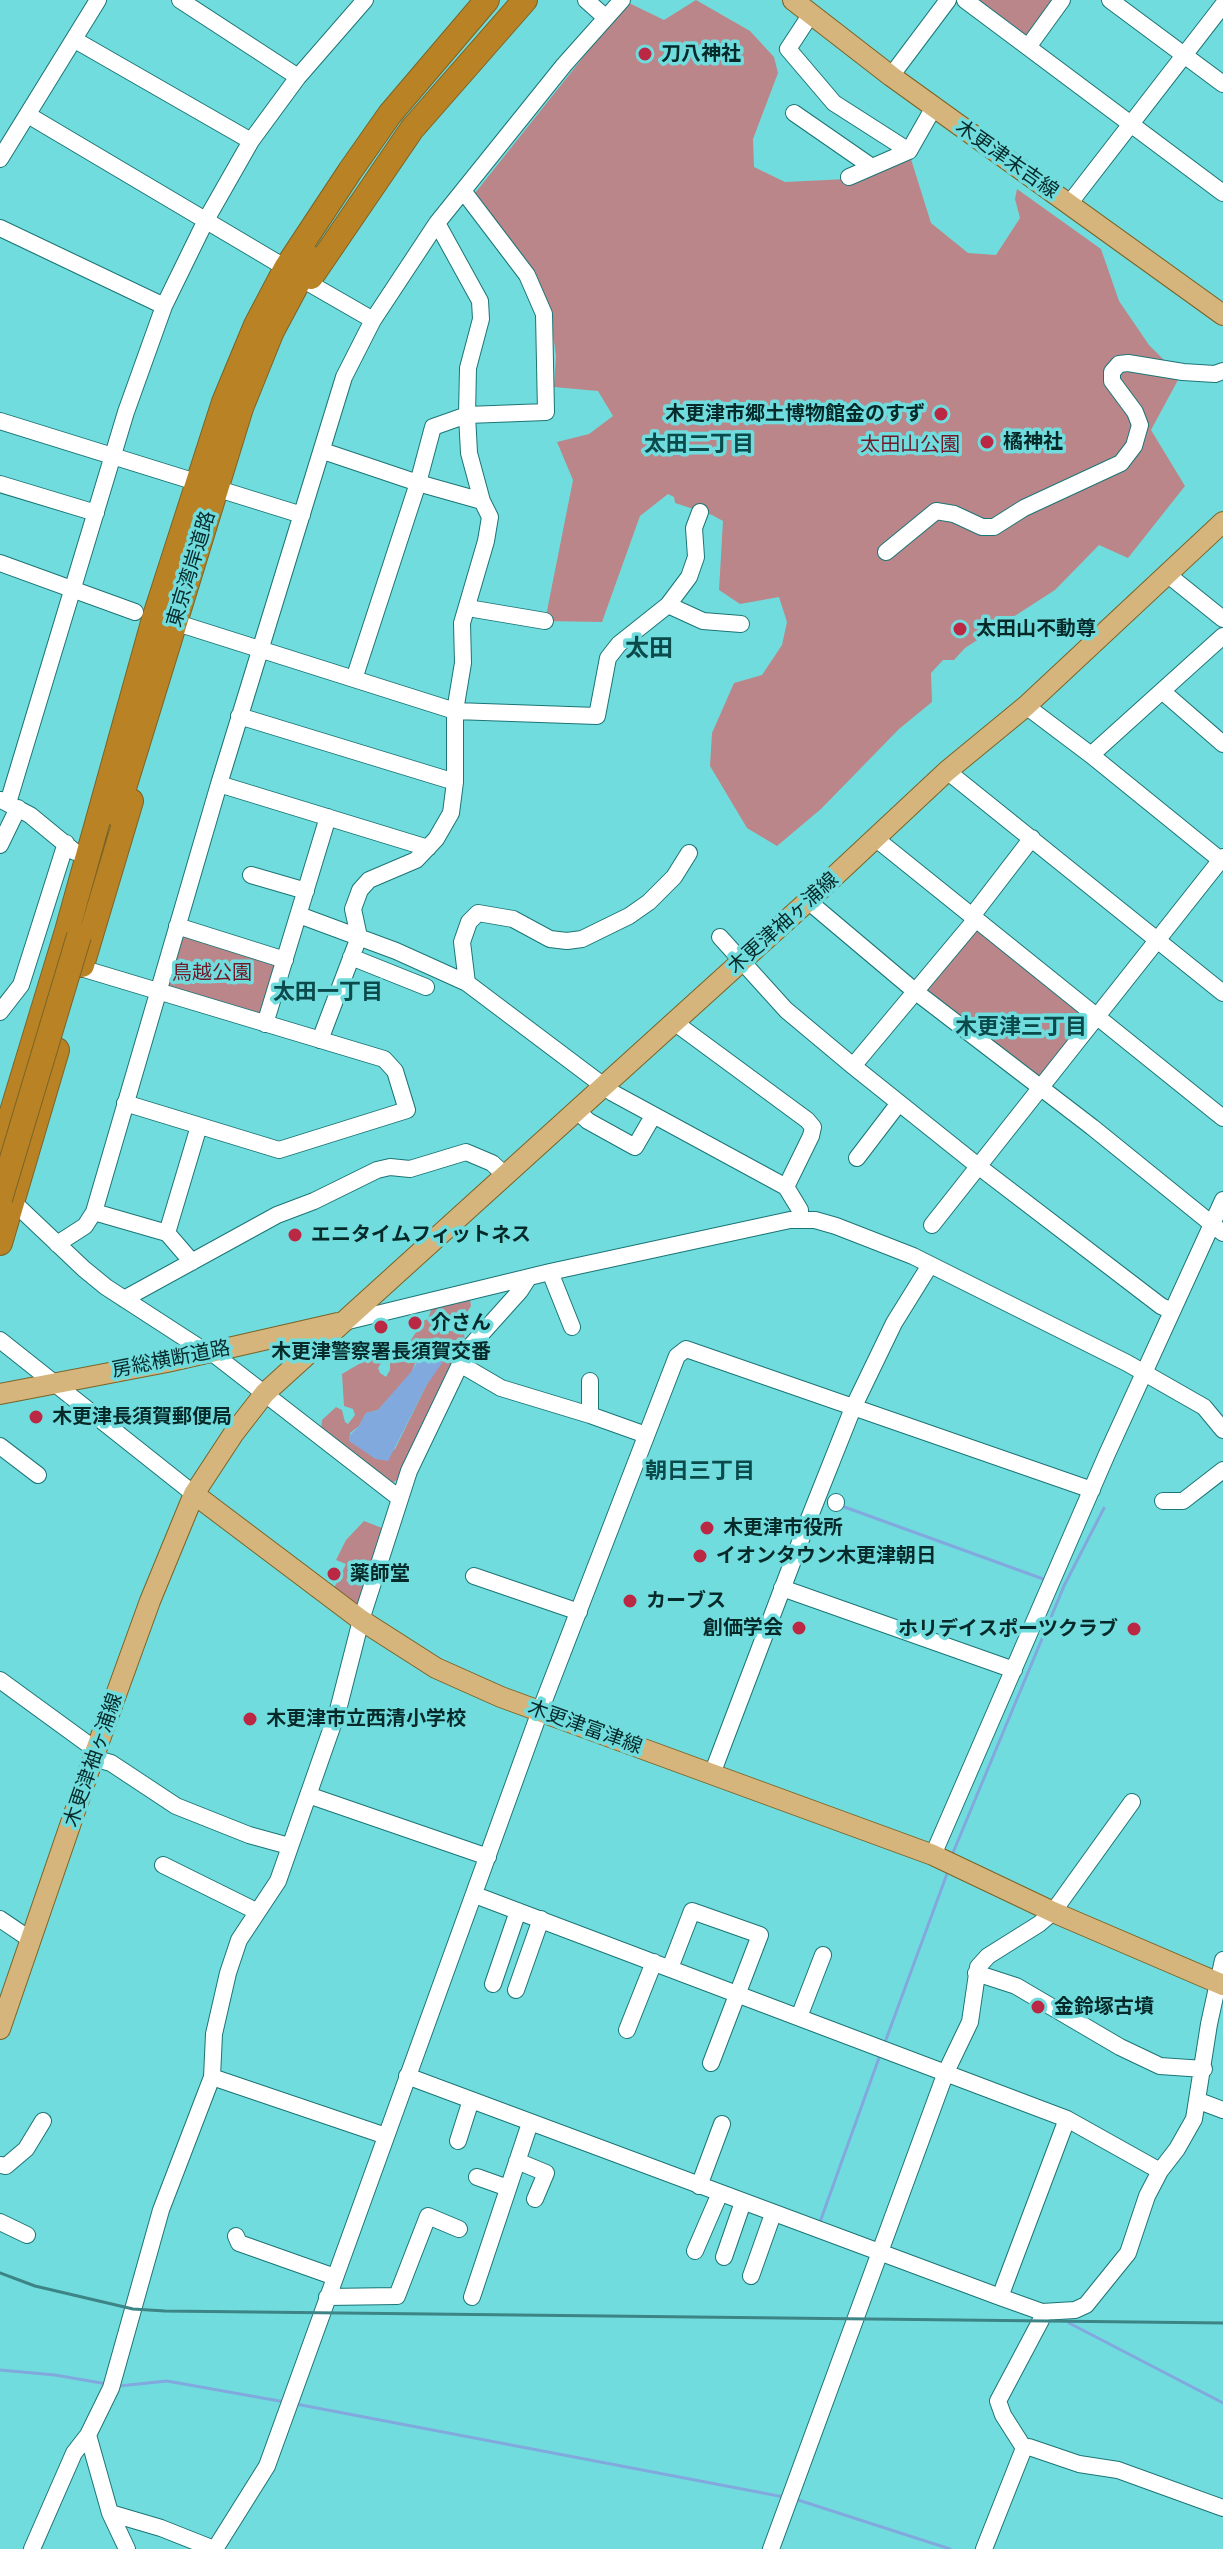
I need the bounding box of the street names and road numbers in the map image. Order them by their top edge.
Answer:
street label: 木更津末吉線 [951,115,1063,203]
street label: 東京湾岸道路 [162,508,220,630]
street label: 木更津袖ヶ浦線 [723,867,843,979]
street label: 房総横断道路 [110,1336,232,1382]
street label: 木更津袖ヶ浦線 [59,1690,127,1830]
street label: 木更津富津線 [525,1695,645,1759]

